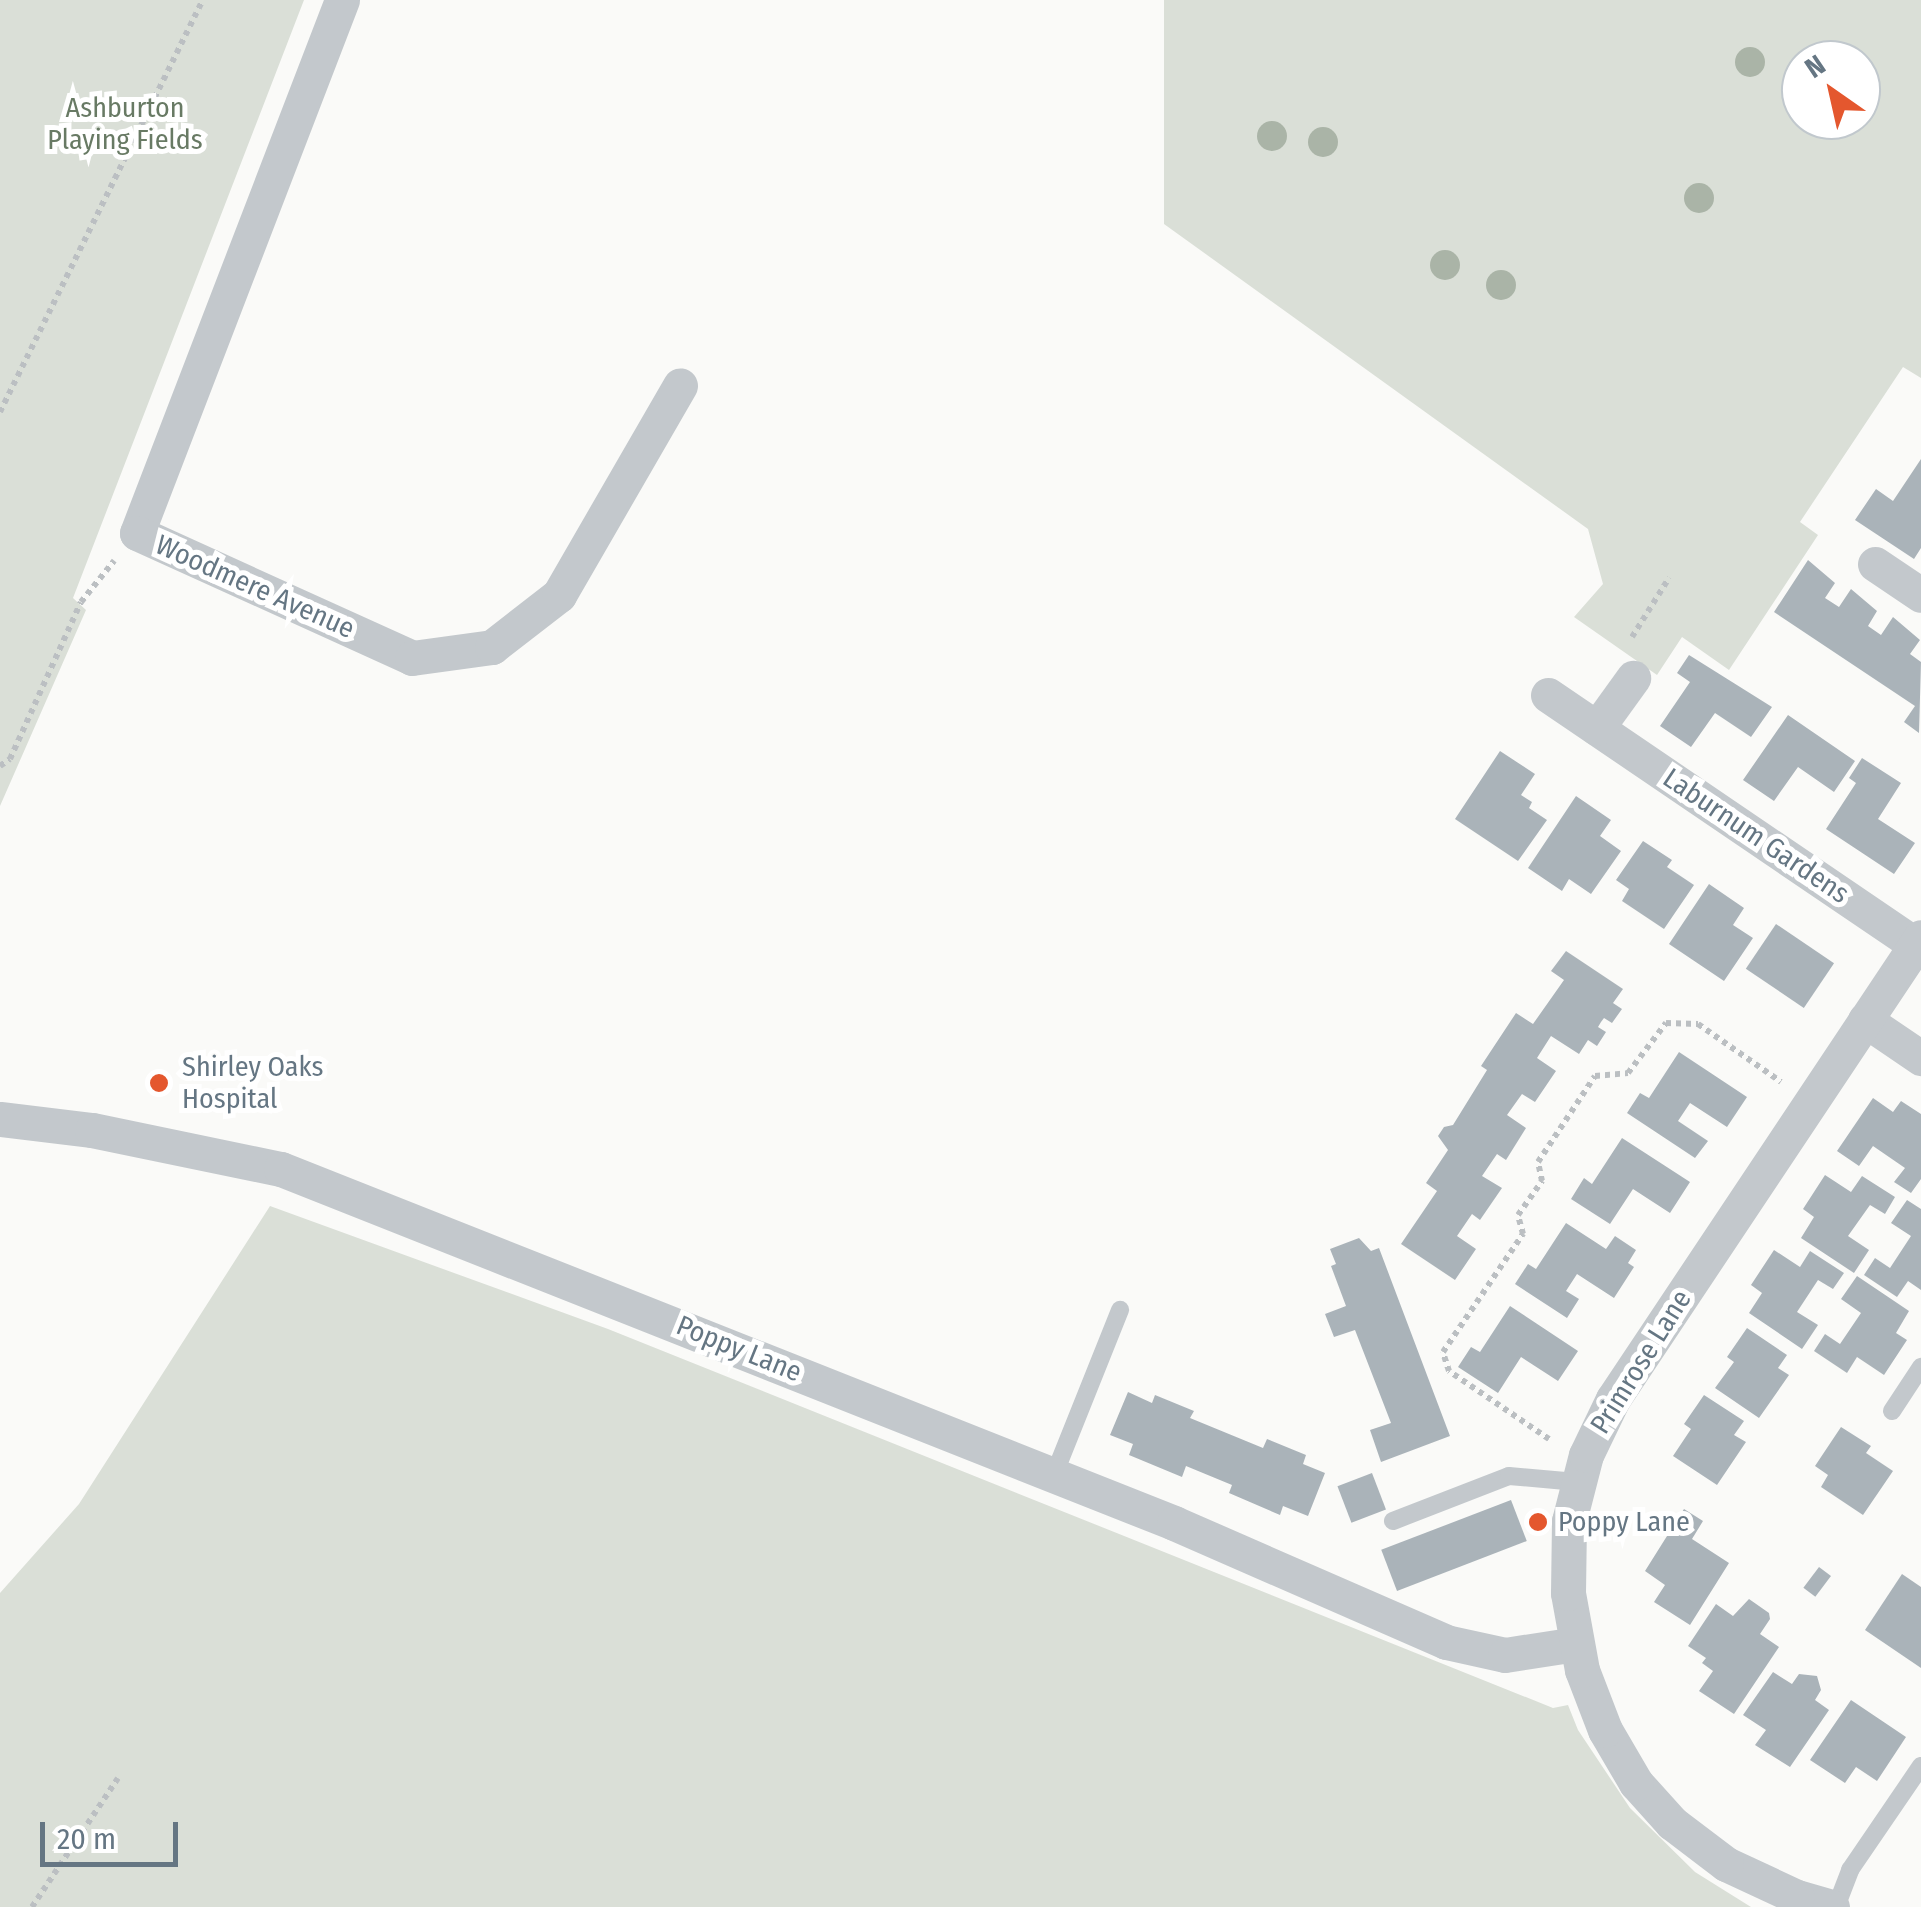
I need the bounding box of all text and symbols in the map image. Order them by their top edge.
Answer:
north arrow [1781,40,1881,140]
text: N [1799,48,1831,85]
park label: Ashburton Playing Fields [47,91,203,157]
street label: Woodmere Avenue [150,528,360,646]
street label: Laburnum Gardens [1657,761,1855,911]
place label: Shirley Oaks Hospital [182,1050,323,1116]
marker: Shirley Oaks Hospital [146,1070,172,1096]
street label: Primrose Lane [1584,1284,1698,1440]
street label: Poppy Lane [672,1309,806,1389]
place label: Poppy Lane [1558,1505,1690,1539]
marker: Poppy Lane [1527,1511,1549,1533]
scale bar [45,1802,182,1864]
text: 20 m [57,1821,116,1857]

